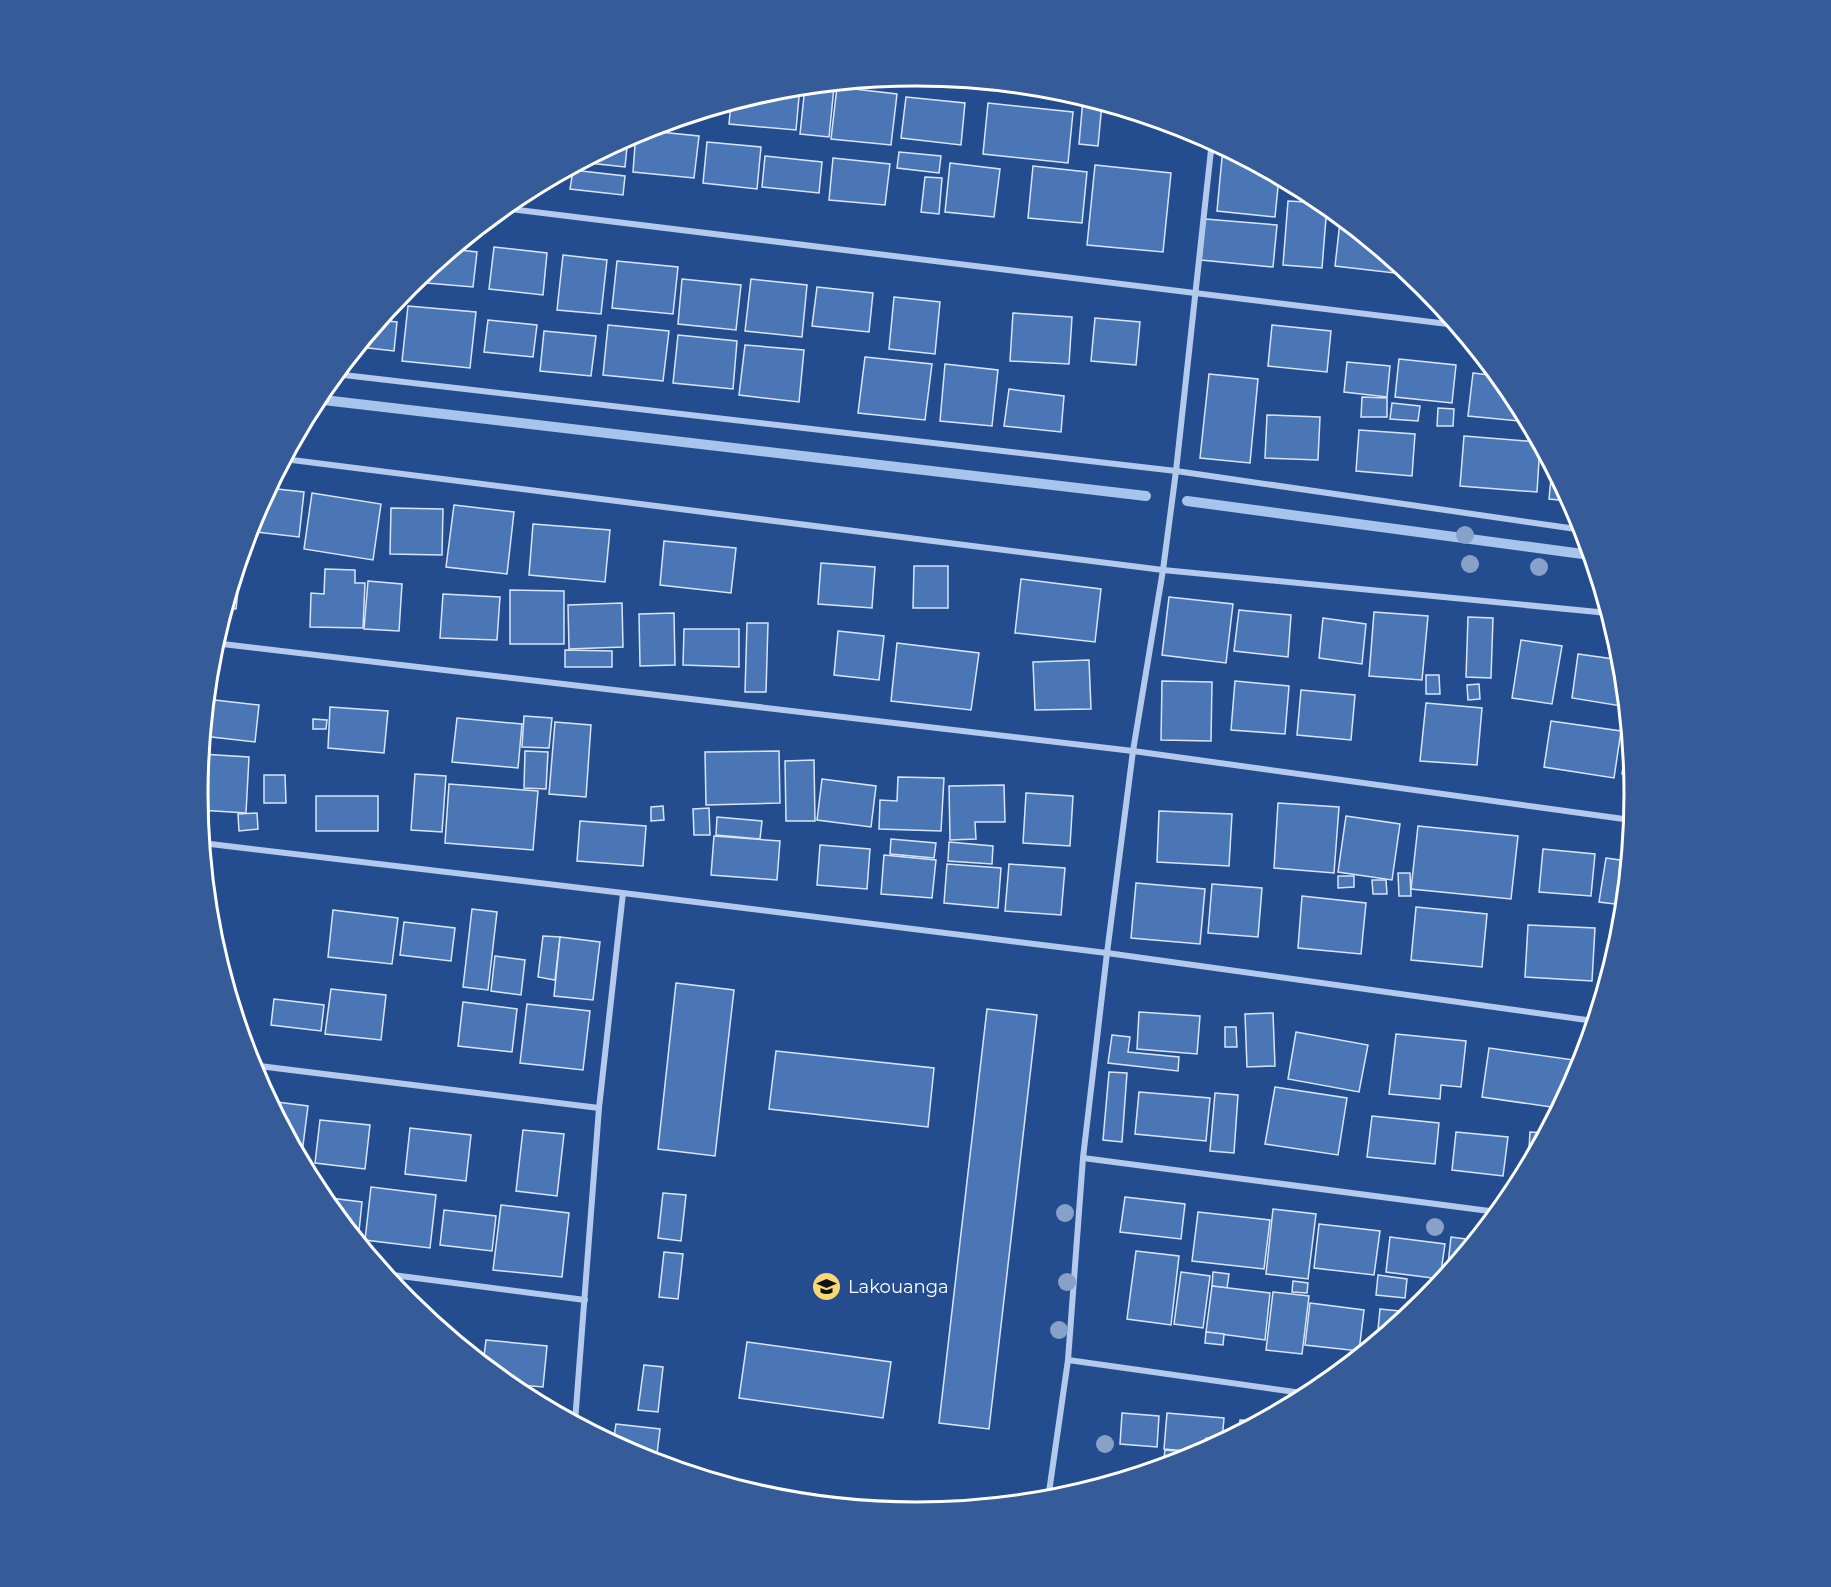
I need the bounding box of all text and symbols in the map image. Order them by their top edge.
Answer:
school or university icon: Lakouanga [811,1271,843,1303]
place label: Lakouanga [848,1276,949,1298]

